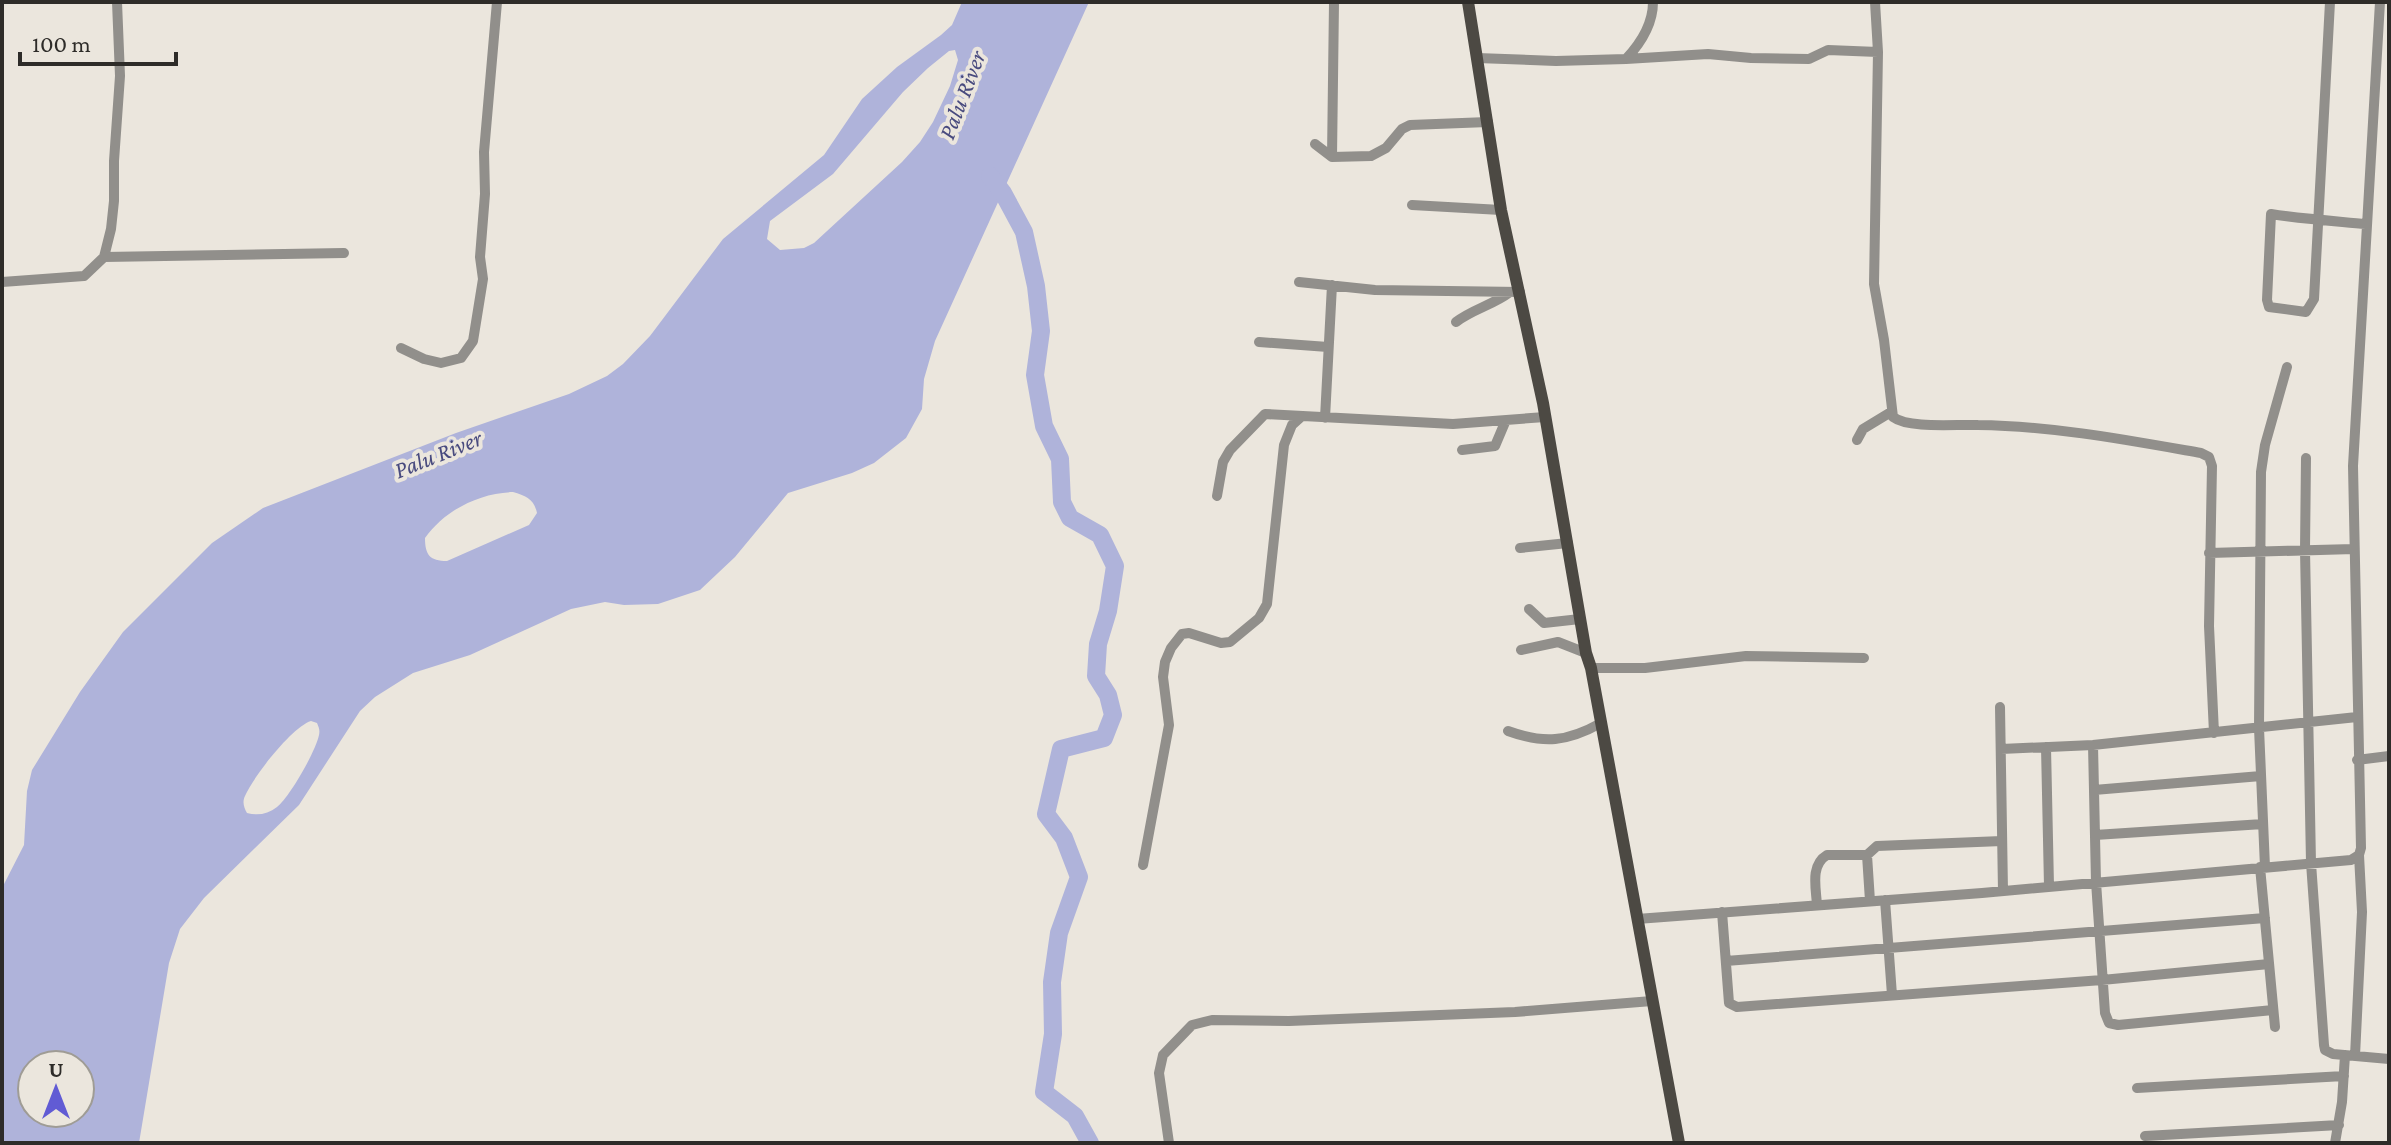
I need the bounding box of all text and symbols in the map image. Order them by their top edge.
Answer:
scale bar [20,16,176,66]
text: 100 m [32,30,91,57]
water label: Palu River [932,46,991,143]
water label: Palu River [390,424,486,483]
north arrow [16,1049,96,1129]
text: U [48,1057,64,1082]

